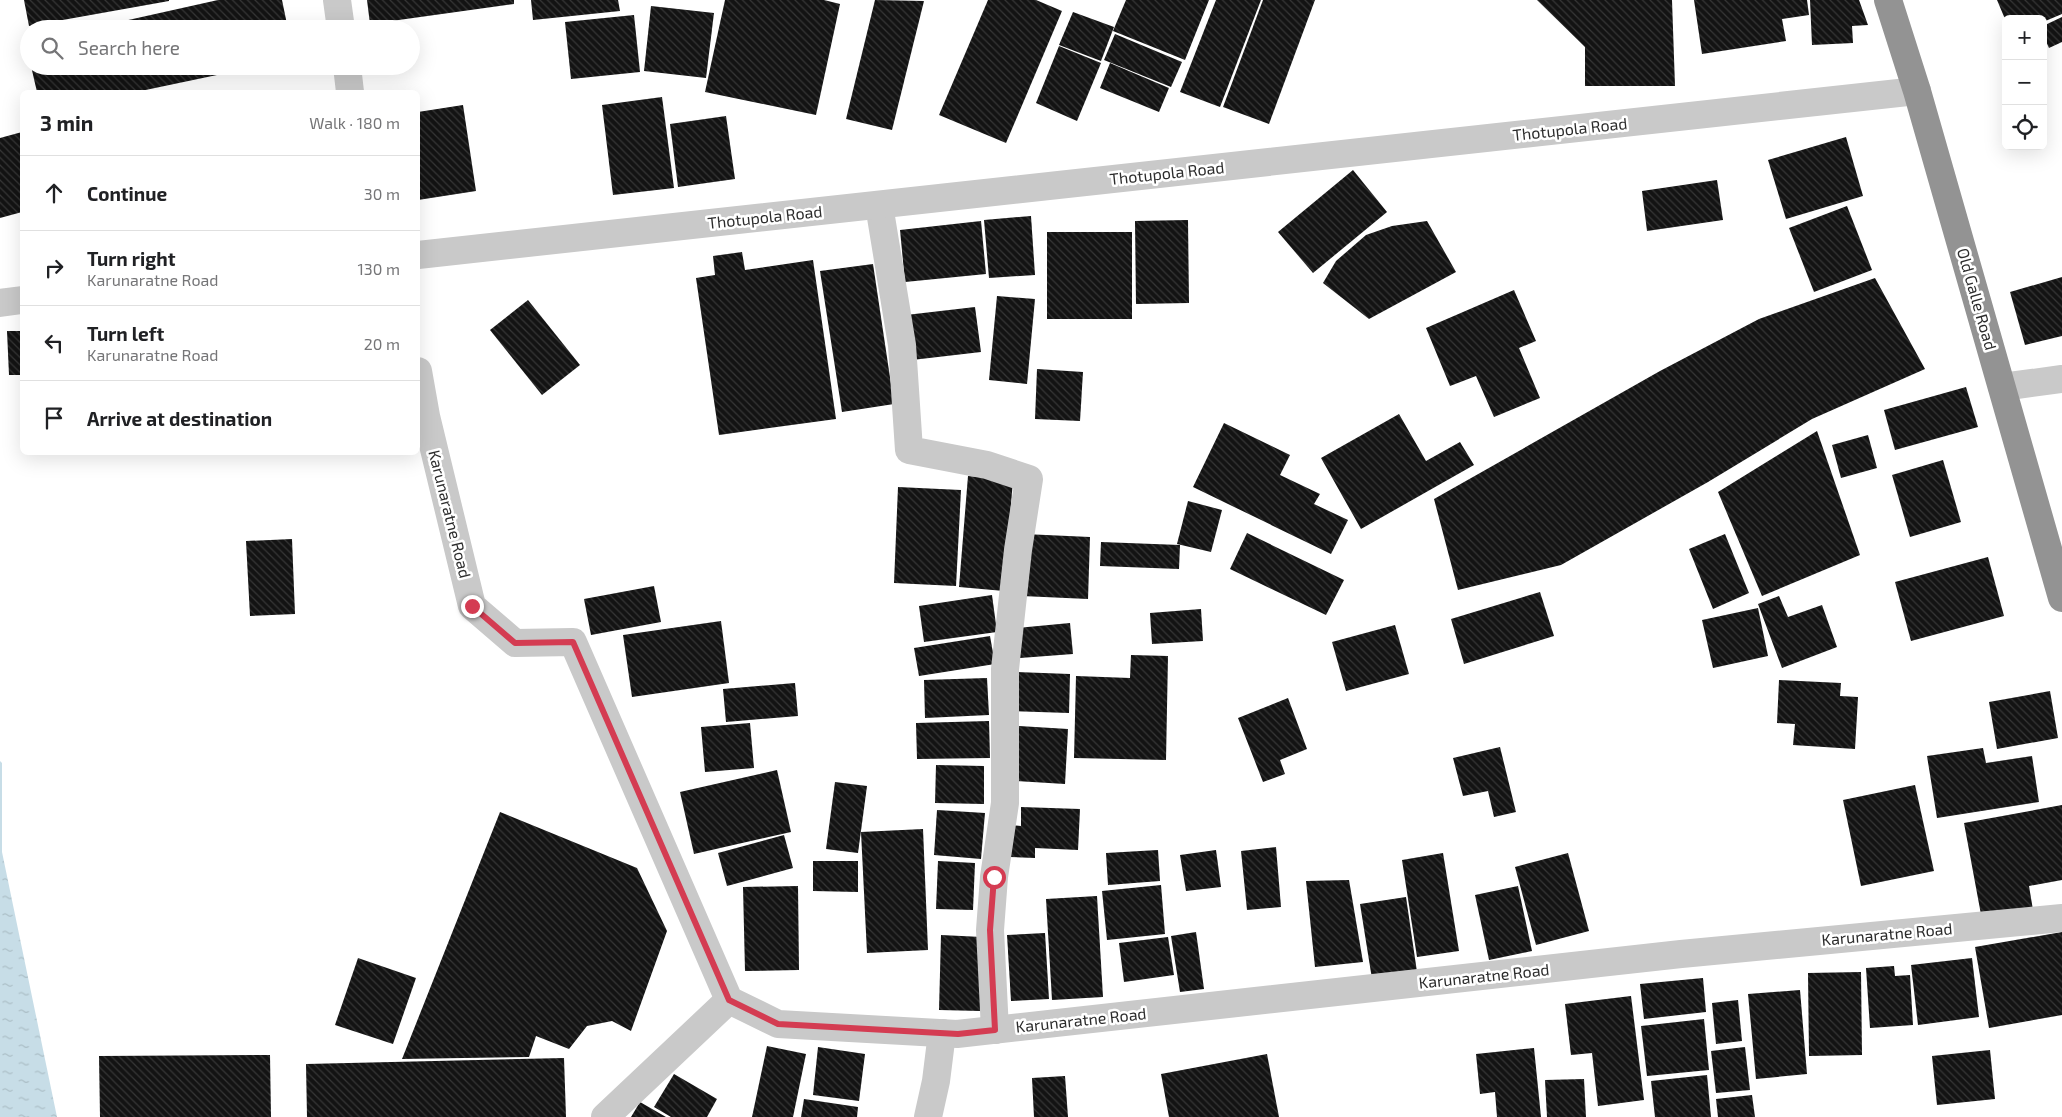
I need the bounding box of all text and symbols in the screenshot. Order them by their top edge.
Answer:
map controls [2002,15,2047,150]
button: + [2002,15,2047,60]
search box [20,20,420,75]
icon: search [38,34,66,62]
text: Search here [78,36,180,59]
button: − [2002,60,2047,105]
button: locate [2002,105,2047,150]
text: 3 min [40,110,93,135]
text: Walk · 180 m [309,113,400,132]
street label: Thotupola Road [1512,113,1628,144]
street label: Thotupola Road [1109,157,1225,188]
icon: ahead [40,179,68,207]
text: Continue [87,182,167,205]
text: 30 m [364,184,400,203]
street label: Thotupola Road [707,201,823,232]
street label: Old Galle Road [1954,246,2001,352]
text: Turn right [87,247,175,270]
icon: right [40,254,68,282]
text: 130 m [358,259,400,278]
text: Karunaratne Road [87,270,218,289]
text: Turn left [87,322,164,345]
icon: left [40,329,68,357]
text: 20 m [364,334,400,353]
text: Karunaratne Road [87,345,218,364]
icon: arrive [40,404,68,432]
text: Arrive at destination [87,407,272,430]
street label: Karunaratne Road [425,448,476,580]
route end [461,595,484,618]
route start [983,866,1006,889]
street label: Karunaratne Road [1821,918,1953,949]
street label: Karunaratne Road [1418,959,1550,992]
street label: Karunaratne Road [1015,1003,1147,1036]

